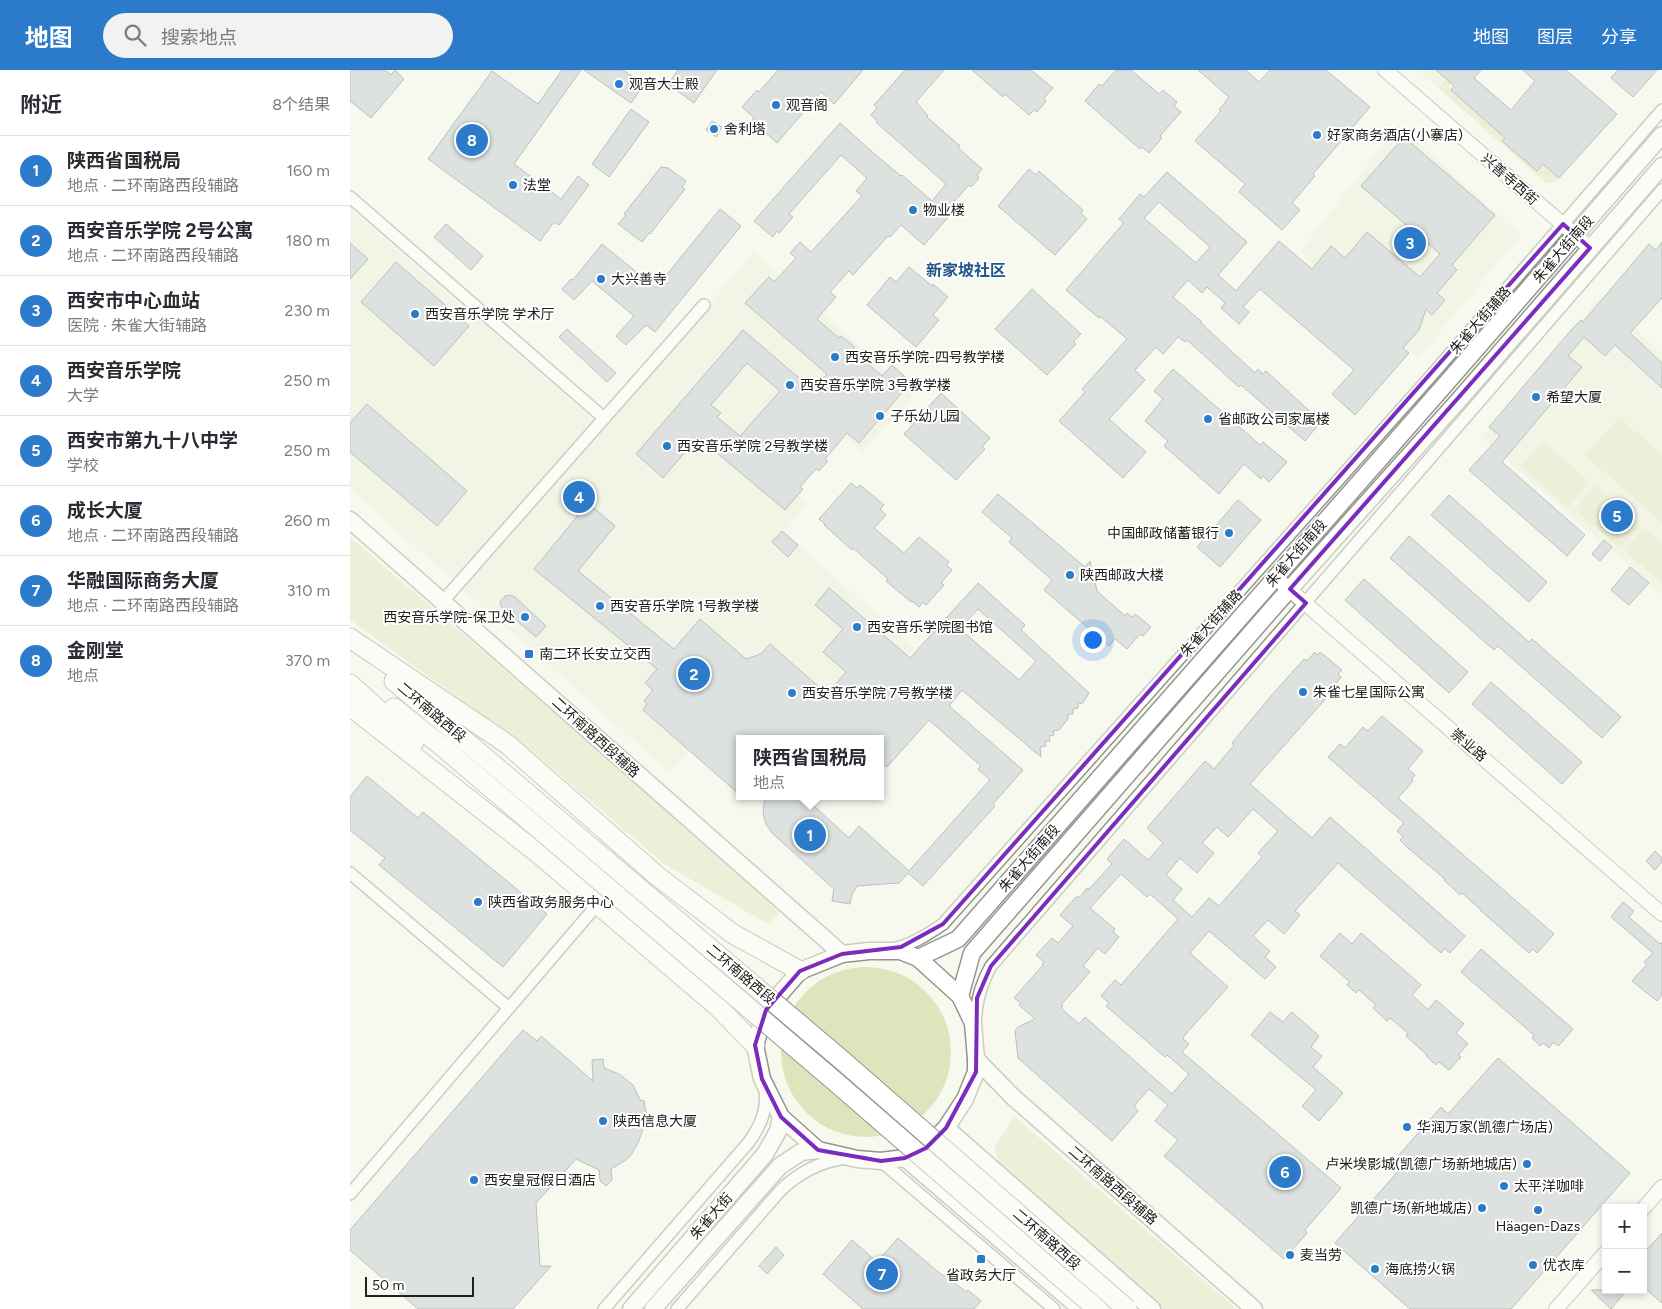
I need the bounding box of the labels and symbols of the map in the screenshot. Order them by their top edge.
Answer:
place label: 观音大士殿 [629,76,699,93]
marker: 观音大士殿 [613,78,625,90]
place label: 观音阁 [786,97,828,114]
marker: 观音阁 [770,99,782,111]
pin: 8 [456,121,488,159]
place label: 舍利塔 [724,121,766,138]
marker: 舍利塔 [708,123,720,135]
place label: 好家商务酒店(小寨店) [1327,127,1463,144]
marker: 好家商务酒店(小寨店) [1311,129,1323,141]
street label: 兴善寺西街 [1478,150,1542,209]
place label: 法堂 [523,177,551,194]
marker: 法堂 [507,179,519,191]
place label: 物业楼 [923,202,965,219]
marker: 物业楼 [907,204,919,216]
street label: 朱雀大街南段 [1529,212,1597,287]
pin: 3 [1394,224,1426,262]
district label: 新家坡社区 [926,261,1006,280]
place label: 大兴善寺 [611,271,667,288]
marker: 大兴善寺 [595,273,607,285]
street label: 朱雀大街辅路 [1446,283,1514,358]
place label: 西安音乐学院 学术厅 [425,306,554,323]
marker: 西安音乐学院 学术厅 [409,308,421,320]
place label: 西安音乐学院-四号教学楼 [845,349,1005,366]
marker: 西安音乐学院-四号教学楼 [829,351,841,363]
place label: 西安音乐学院 3号教学楼 [800,377,951,394]
marker: 西安音乐学院 3号教学楼 [784,379,796,391]
place label: 希望大厦 [1546,389,1602,406]
marker: 希望大厦 [1530,391,1542,403]
place label: 子乐幼儿园 [890,408,960,425]
marker: 子乐幼儿园 [874,410,886,422]
place label: 省邮政公司家属楼 [1218,411,1330,428]
marker: 省邮政公司家属楼 [1202,413,1214,425]
place label: 西安音乐学院 2号教学楼 [677,438,828,455]
marker: 西安音乐学院 2号教学楼 [661,440,673,452]
pin: 4 [563,478,595,516]
pin: 5 [1601,497,1633,535]
street label: 朱雀大街南段 [1262,516,1330,591]
place label: 中国邮政储蓄银行 [1107,525,1219,542]
marker: 中国邮政储蓄银行 [1223,527,1235,539]
place label: 陕西邮政大楼 [1080,567,1164,584]
marker: 陕西邮政大楼 [1064,569,1076,581]
street label: 朱雀大街辅路 [1177,586,1246,660]
place label: 西安音乐学院 1号教学楼 [610,598,759,615]
marker: 西安音乐学院 1号教学楼 [594,600,606,612]
place label: 西安音乐学院-保卫处 [383,609,515,626]
marker: 西安音乐学院-保卫处 [519,611,531,623]
place label: 西安音乐学院图书馆 [867,619,993,636]
marker: 西安音乐学院图书馆 [851,621,863,633]
your location [1080,627,1106,653]
place label: 南二环长安立交西 [539,646,651,663]
marker: 南二环长安立交西 [523,648,535,660]
pin: 2 [678,655,710,693]
street label: 二环南路西段 [394,679,469,746]
place label: 朱雀七星国际公寓 [1313,684,1425,701]
place label: 西安音乐学院 7号教学楼 [802,685,953,702]
marker: 朱雀七星国际公寓 [1297,686,1309,698]
marker: 西安音乐学院 7号教学楼 [786,687,798,699]
street label: 二环南路西段辅路 [548,694,643,781]
street label: 崇业路 [1447,725,1490,766]
pin: 1 [794,816,826,854]
street label: 朱雀大街南段 [995,821,1063,896]
place label: 陕西省政务服务中心 [488,894,614,911]
marker: 陕西省政务服务中心 [472,896,484,908]
street label: 二环南路西段 [703,941,778,1008]
place label: 陕西信息大厦 [613,1113,697,1130]
marker: 陕西信息大厦 [597,1115,609,1127]
place label: 华润万家(凯德广场店) [1417,1119,1553,1136]
marker: 华润万家(凯德广场店) [1401,1121,1413,1133]
street label: 二环南路西段辅路 [1065,1142,1161,1229]
pin: 6 [1269,1153,1301,1191]
place label: 卢米埃影城(凯德广场新地城店) [1325,1156,1517,1173]
marker: 卢米埃影城(凯德广场新地城店) [1521,1158,1533,1170]
place label: 西安皇冠假日酒店 [484,1172,596,1189]
marker: 西安皇冠假日酒店 [468,1174,480,1186]
place label: 太平洋咖啡 [1514,1178,1584,1195]
marker: 太平洋咖啡 [1498,1180,1510,1192]
street label: 朱雀大街 [687,1190,736,1243]
place label: 凯德广场(新地城店) [1350,1200,1472,1217]
marker: 凯德广场(新地城店) [1476,1202,1488,1214]
marker: Häagen-Dazs [1532,1204,1544,1216]
street label: 二环南路西段 [1009,1205,1084,1273]
place label: Häagen-Dazs [1496,1218,1580,1235]
place label: 麦当劳 [1300,1247,1342,1264]
marker: 麦当劳 [1284,1249,1296,1261]
marker: 省政务大厅 [975,1253,987,1265]
pin: 7 [866,1255,898,1293]
place label: 优衣库 [1543,1257,1585,1274]
marker: 优衣库 [1527,1259,1539,1271]
place label: 海底捞火锅 [1385,1261,1455,1278]
marker: 海底捞火锅 [1369,1263,1381,1275]
place label: 省政务大厅 [946,1267,1016,1284]
scale bar [365,1274,474,1297]

